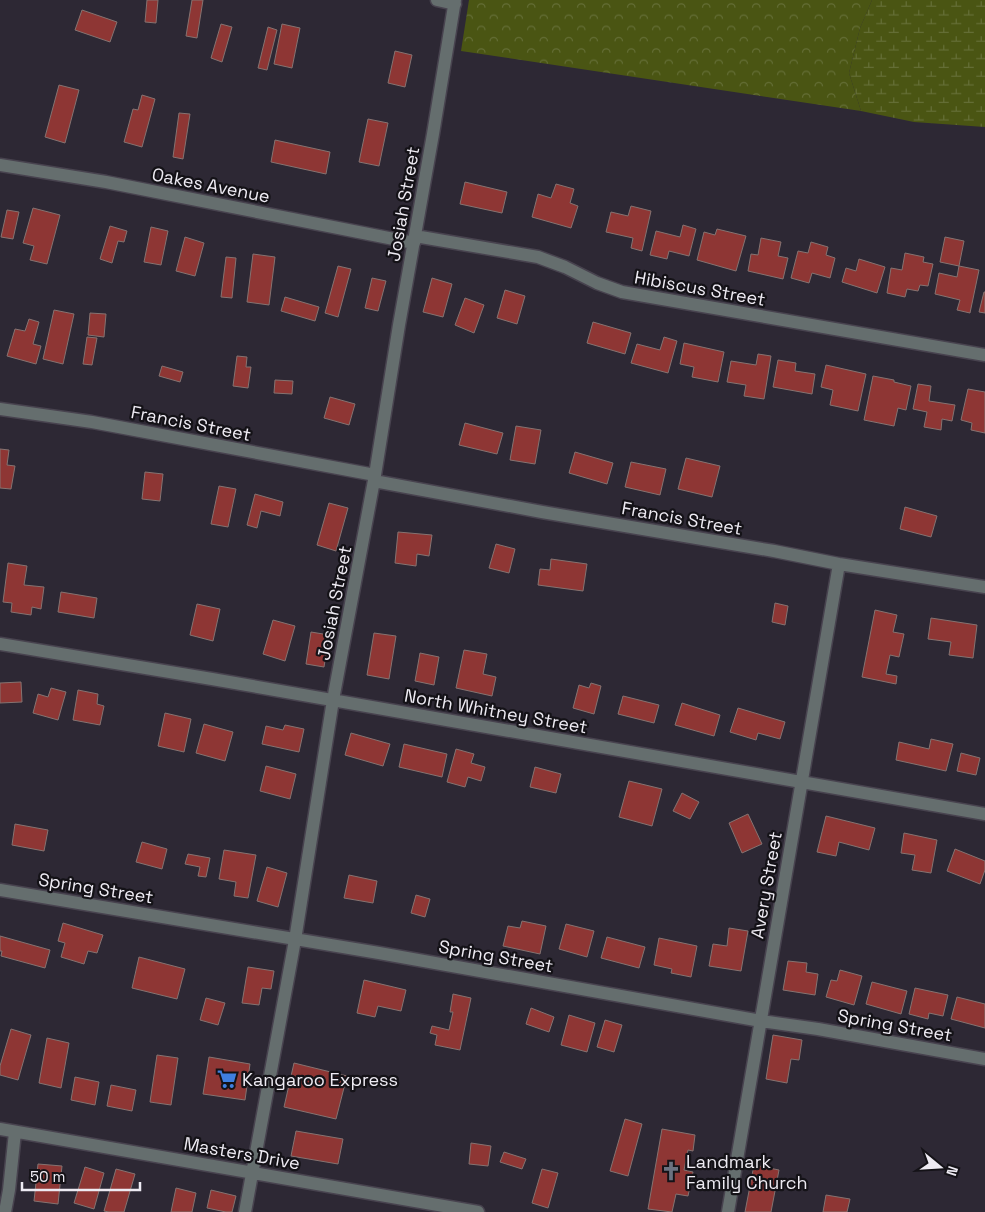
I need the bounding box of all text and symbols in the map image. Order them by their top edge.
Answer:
street label: Josiah Street [382,145,424,263]
street label: Oakes Avenue [150,162,272,208]
street label: Hibiscus Street [633,265,767,311]
street label: Francis Street [129,400,253,446]
street label: Francis Street [620,496,744,540]
street label: Josiah Street [312,544,356,662]
street label: North Whitney Street [403,684,589,738]
street label: Avery Street [745,830,787,940]
street label: Spring Street [37,868,155,908]
street label: Spring Street [437,935,555,977]
street label: Spring Street [836,1004,954,1046]
supermarket icon: Kangaroo Express [216,1068,238,1090]
place label: Kangaroo Express [242,1068,398,1091]
street label: Masters Drive [182,1131,302,1175]
north arrow [915,1142,965,1192]
place label: Landmark Family Church [686,1150,808,1194]
scale bar [22,1160,140,1192]
church icon: Landmark Family Church [660,1160,682,1182]
text: N [942,1164,962,1178]
text: 50 m [30,1167,65,1186]

